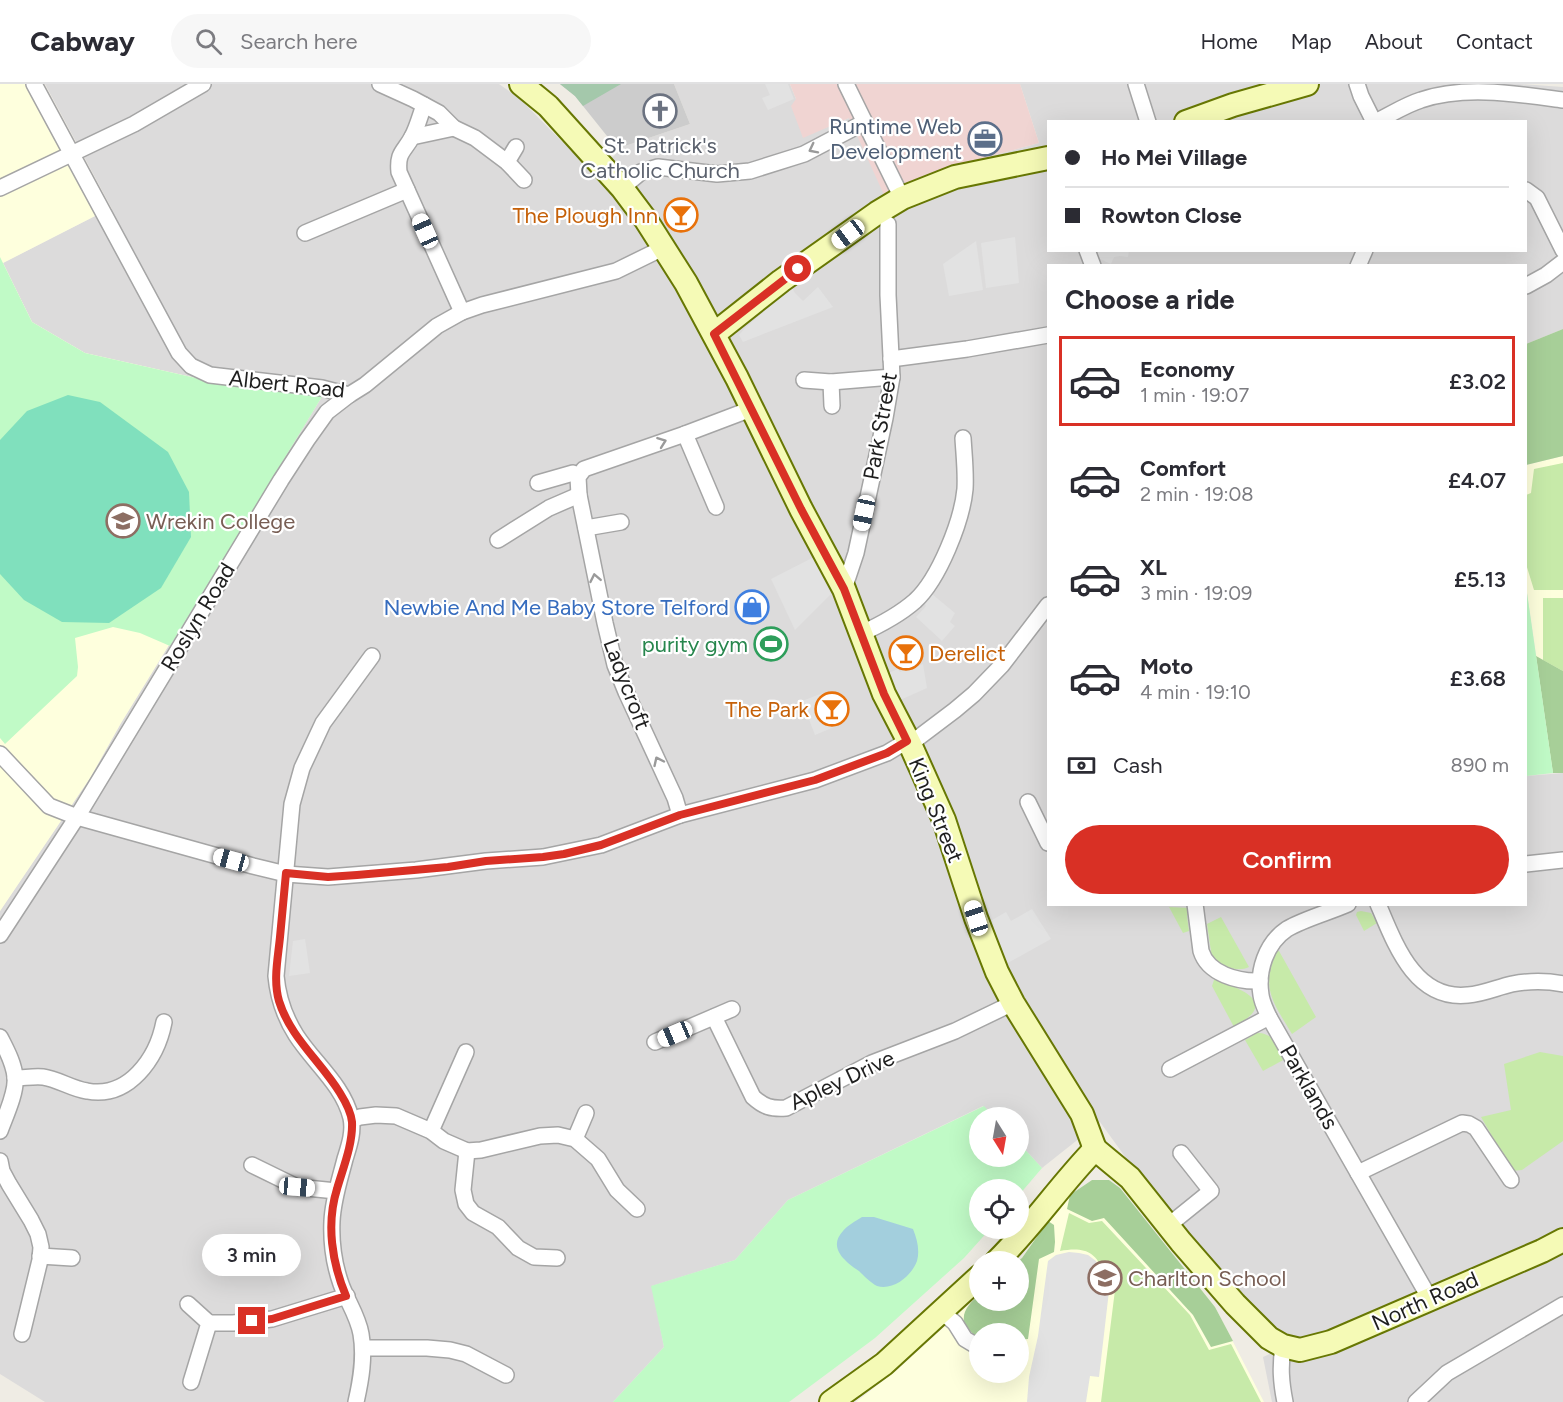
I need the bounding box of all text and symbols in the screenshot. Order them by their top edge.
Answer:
search box [171,14,591,68]
text: Cabway [30,24,135,58]
icon: search [192,25,225,58]
text: Search here [240,28,357,55]
text: Home [1201,29,1258,54]
text: Map [1291,29,1332,54]
text: About [1365,29,1423,54]
text: Contact [1456,29,1533,54]
church icon: St. Patrick's Catholic Church [642,93,678,129]
place label: Runtime Web Development [829,113,962,165]
office icon: Runtime Web Development [967,121,1003,157]
place label: St. Patrick's Catholic Church [580,132,740,184]
one-way arrow [809,142,820,153]
text: Ho Mei Village [1101,144,1247,171]
bar icon: The Plough Inn [663,197,699,233]
place label: The Plough Inn [512,202,658,229]
text: Rowton Close [1101,202,1242,229]
car [409,211,441,251]
car [828,216,868,252]
route start [784,255,811,282]
text: Choose a ride [1065,283,1234,316]
icon: car [1068,354,1122,408]
text: Economy [1140,356,1235,383]
street label: Albert Road [228,364,346,404]
text: £3.02 [1449,368,1506,395]
street label: Park Street [857,370,903,482]
text: 1 min · 19:07 [1140,383,1249,407]
one-way arrow [656,436,667,449]
icon: car [1068,453,1122,507]
text: Comfort [1140,455,1226,482]
text: £4.07 [1448,467,1506,494]
text: 2 min · 19:08 [1140,482,1254,506]
car [851,494,877,532]
school or university icon: Wrekin College [105,503,141,539]
place label: Wrekin College [146,508,295,535]
icon: car [1068,552,1122,606]
text: XL [1140,554,1167,581]
street label: Roslyn Road [155,558,241,676]
text: £5.13 [1454,566,1506,593]
one-way arrow [589,573,602,583]
text: 3 min · 19:09 [1140,581,1252,605]
shop icon: Newbie And Me Baby Store Telford [734,589,770,625]
place label: Newbie And Me Baby Store Telford [384,594,729,621]
sports icon: purity gym [753,626,789,662]
place label: purity gym [642,631,748,658]
street label: Ladycroft [597,635,657,733]
bar icon: Derelict [888,635,924,671]
place label: Derelict [929,640,1006,667]
icon: car [1068,651,1122,705]
text: Moto [1140,653,1193,680]
text: £3.68 [1450,665,1506,692]
text: 4 min · 19:10 [1140,680,1251,704]
bar icon: The Park [814,691,850,727]
place label: The Park [725,696,809,723]
icon: cash [1065,749,1098,782]
text: Cash [1113,752,1163,779]
text: 890 m [1451,753,1509,777]
street label: King Street [903,754,969,866]
one-way arrow [653,757,665,768]
button: Confirm [1065,825,1509,894]
car [211,847,251,873]
car [962,898,990,938]
car [655,1019,695,1049]
street label: Parklands [1274,1040,1344,1134]
street label: Apley Drive [785,1044,899,1116]
north arrow [969,1107,1029,1167]
map controls [969,1107,1029,1383]
car [278,1176,316,1198]
button: locate [969,1179,1029,1239]
callout: 3 min [202,1234,302,1276]
text: 3 min [227,1243,276,1267]
button: + [969,1251,1029,1311]
school or university icon: Charlton School [1087,1260,1123,1296]
place label: Charlton School [1128,1265,1286,1292]
street label: North Road [1367,1266,1483,1336]
route end [238,1307,265,1334]
button: − [969,1323,1029,1383]

